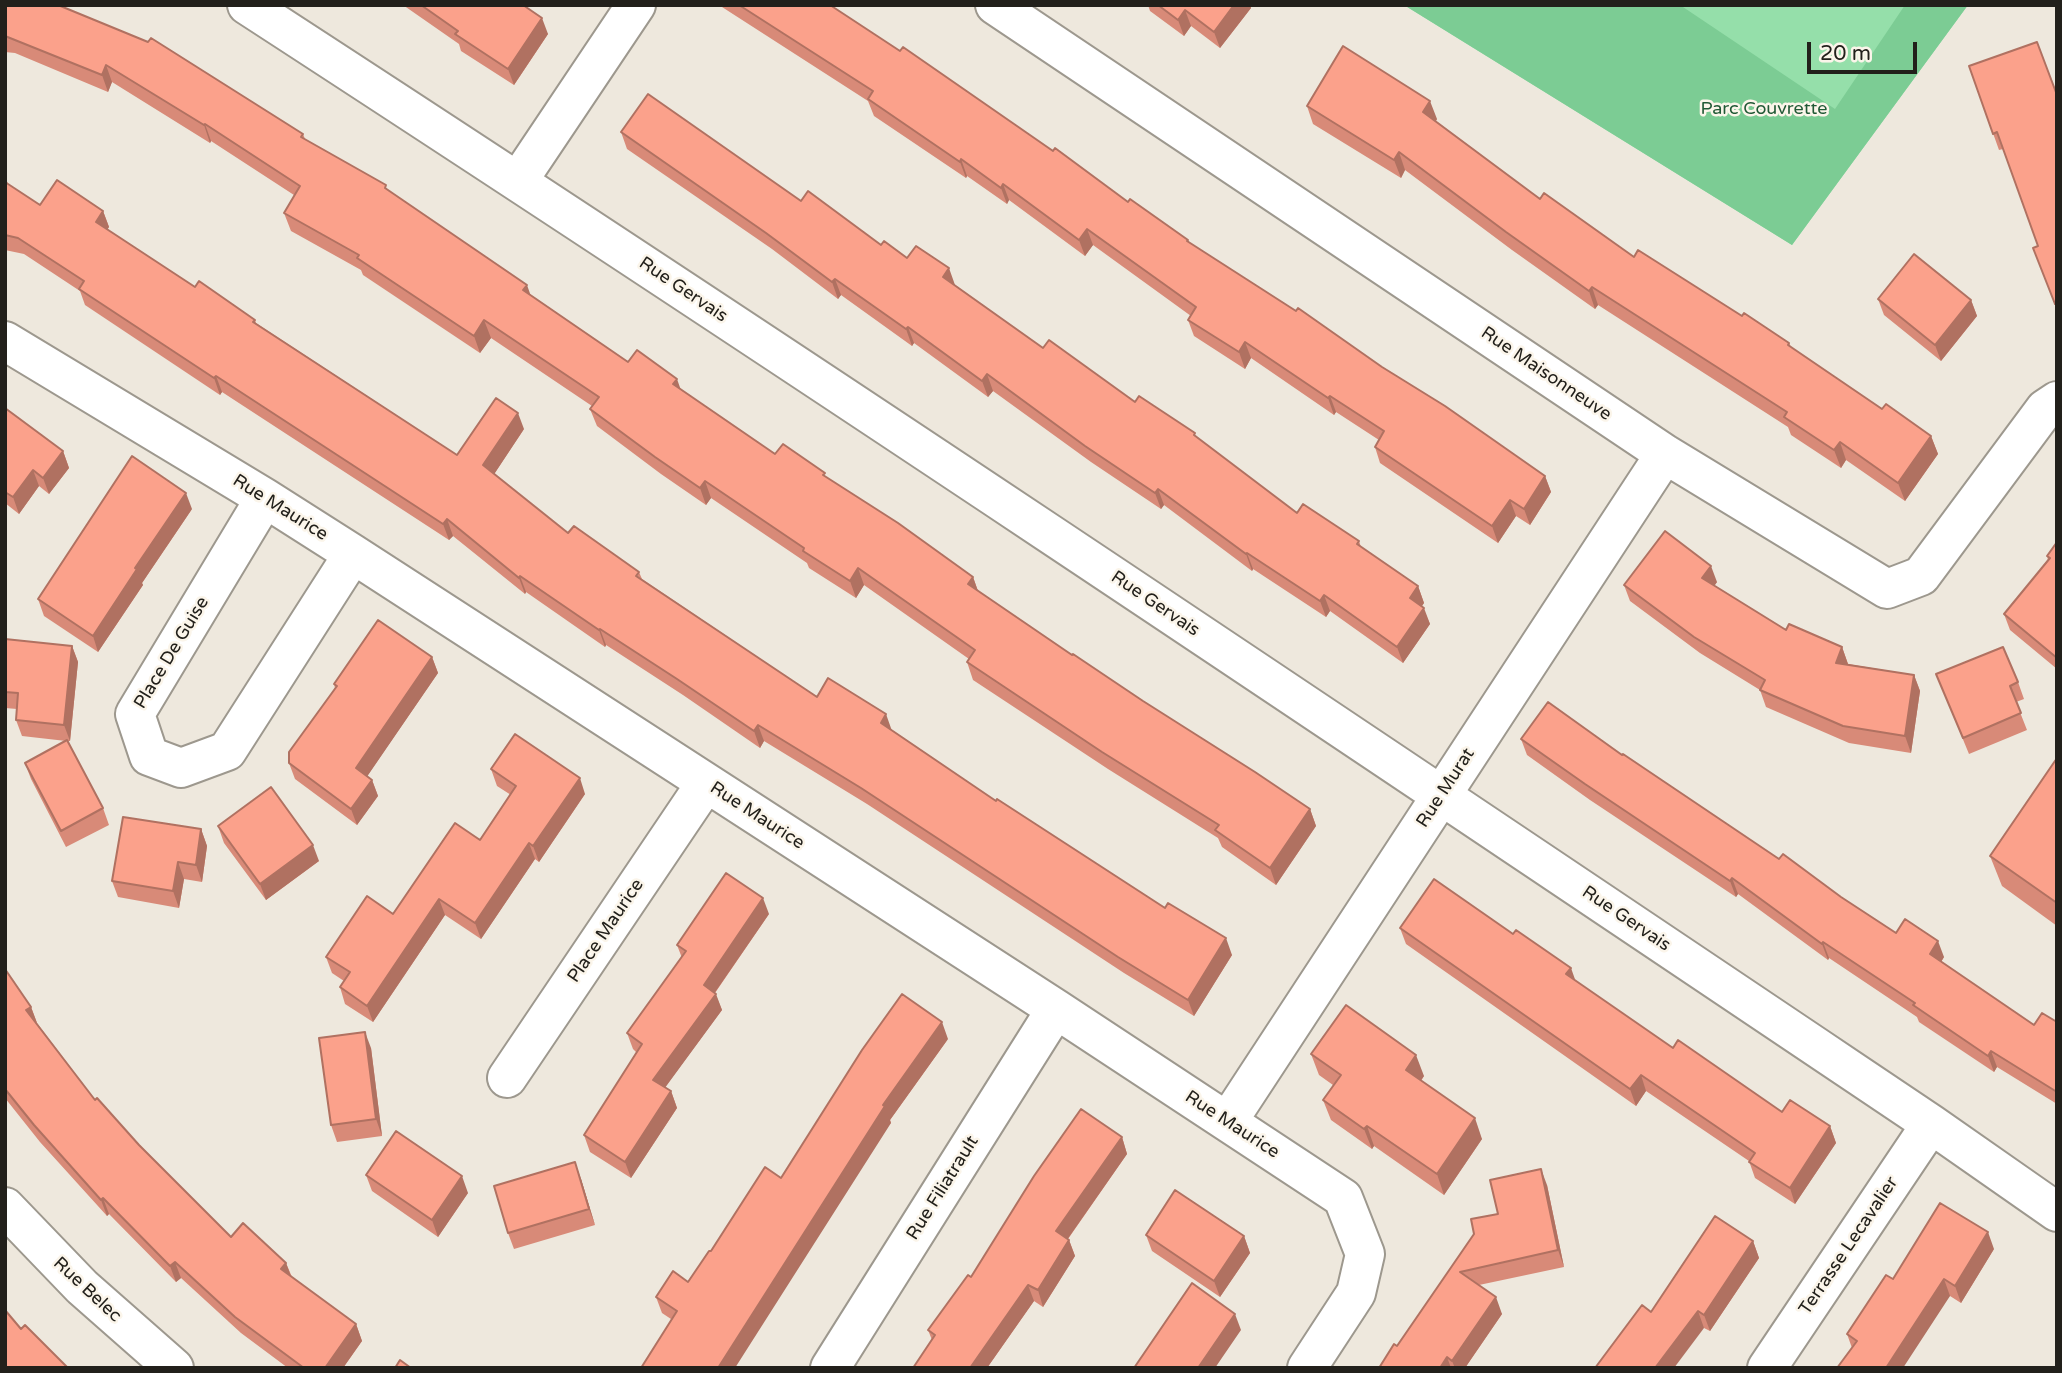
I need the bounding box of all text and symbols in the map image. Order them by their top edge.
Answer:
scale bar [1810,28,1920,72]
text: 20 m [1820,41,1871,66]
park label: Parc Couvrette [1701,98,1827,120]
street label: Rue Gervais [635,253,731,327]
street label: Rue Maisonneuve [1477,322,1615,426]
street label: Rue Maurice [228,470,332,546]
street label: Rue Gervais [1107,567,1203,641]
street label: Place De Guise [130,593,214,713]
street label: Rue Murat [1412,744,1480,832]
street label: Rue Maurice [706,777,808,855]
street label: Place Maurice [563,875,649,987]
street label: Rue Gervais [1578,882,1674,956]
street label: Rue Maurice [1181,1086,1283,1164]
street label: Rue Filiatrault [902,1132,984,1244]
street label: Terrasse Lecavalier [1795,1173,1903,1319]
street label: Rue Belec [48,1253,126,1327]

